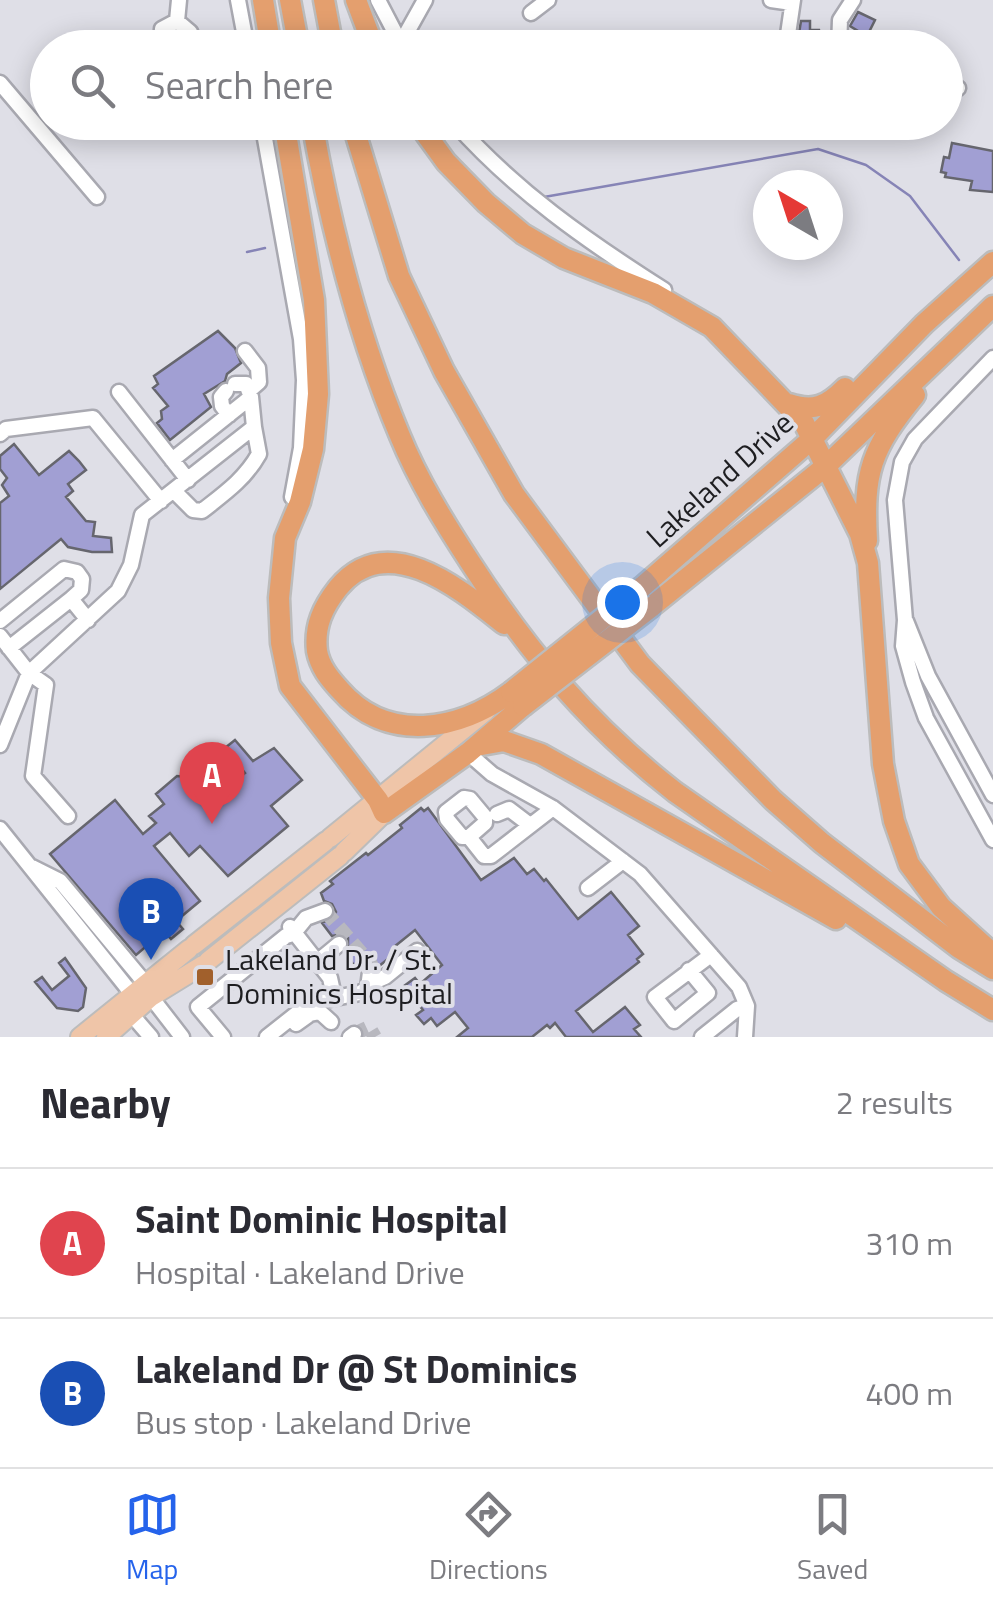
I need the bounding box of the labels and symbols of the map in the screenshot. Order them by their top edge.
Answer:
north arrow [753,170,843,260]
street label: Lakeland Drive [635,400,803,558]
your location [597,577,648,628]
pin: A [180,742,244,824]
pin: B [118,878,184,960]
place label: Lakeland Dr. / St. Dominics Hospital [225,936,453,1016]
marker: Lakeland Dr. / St. Dominics Hospital [194,966,216,988]

